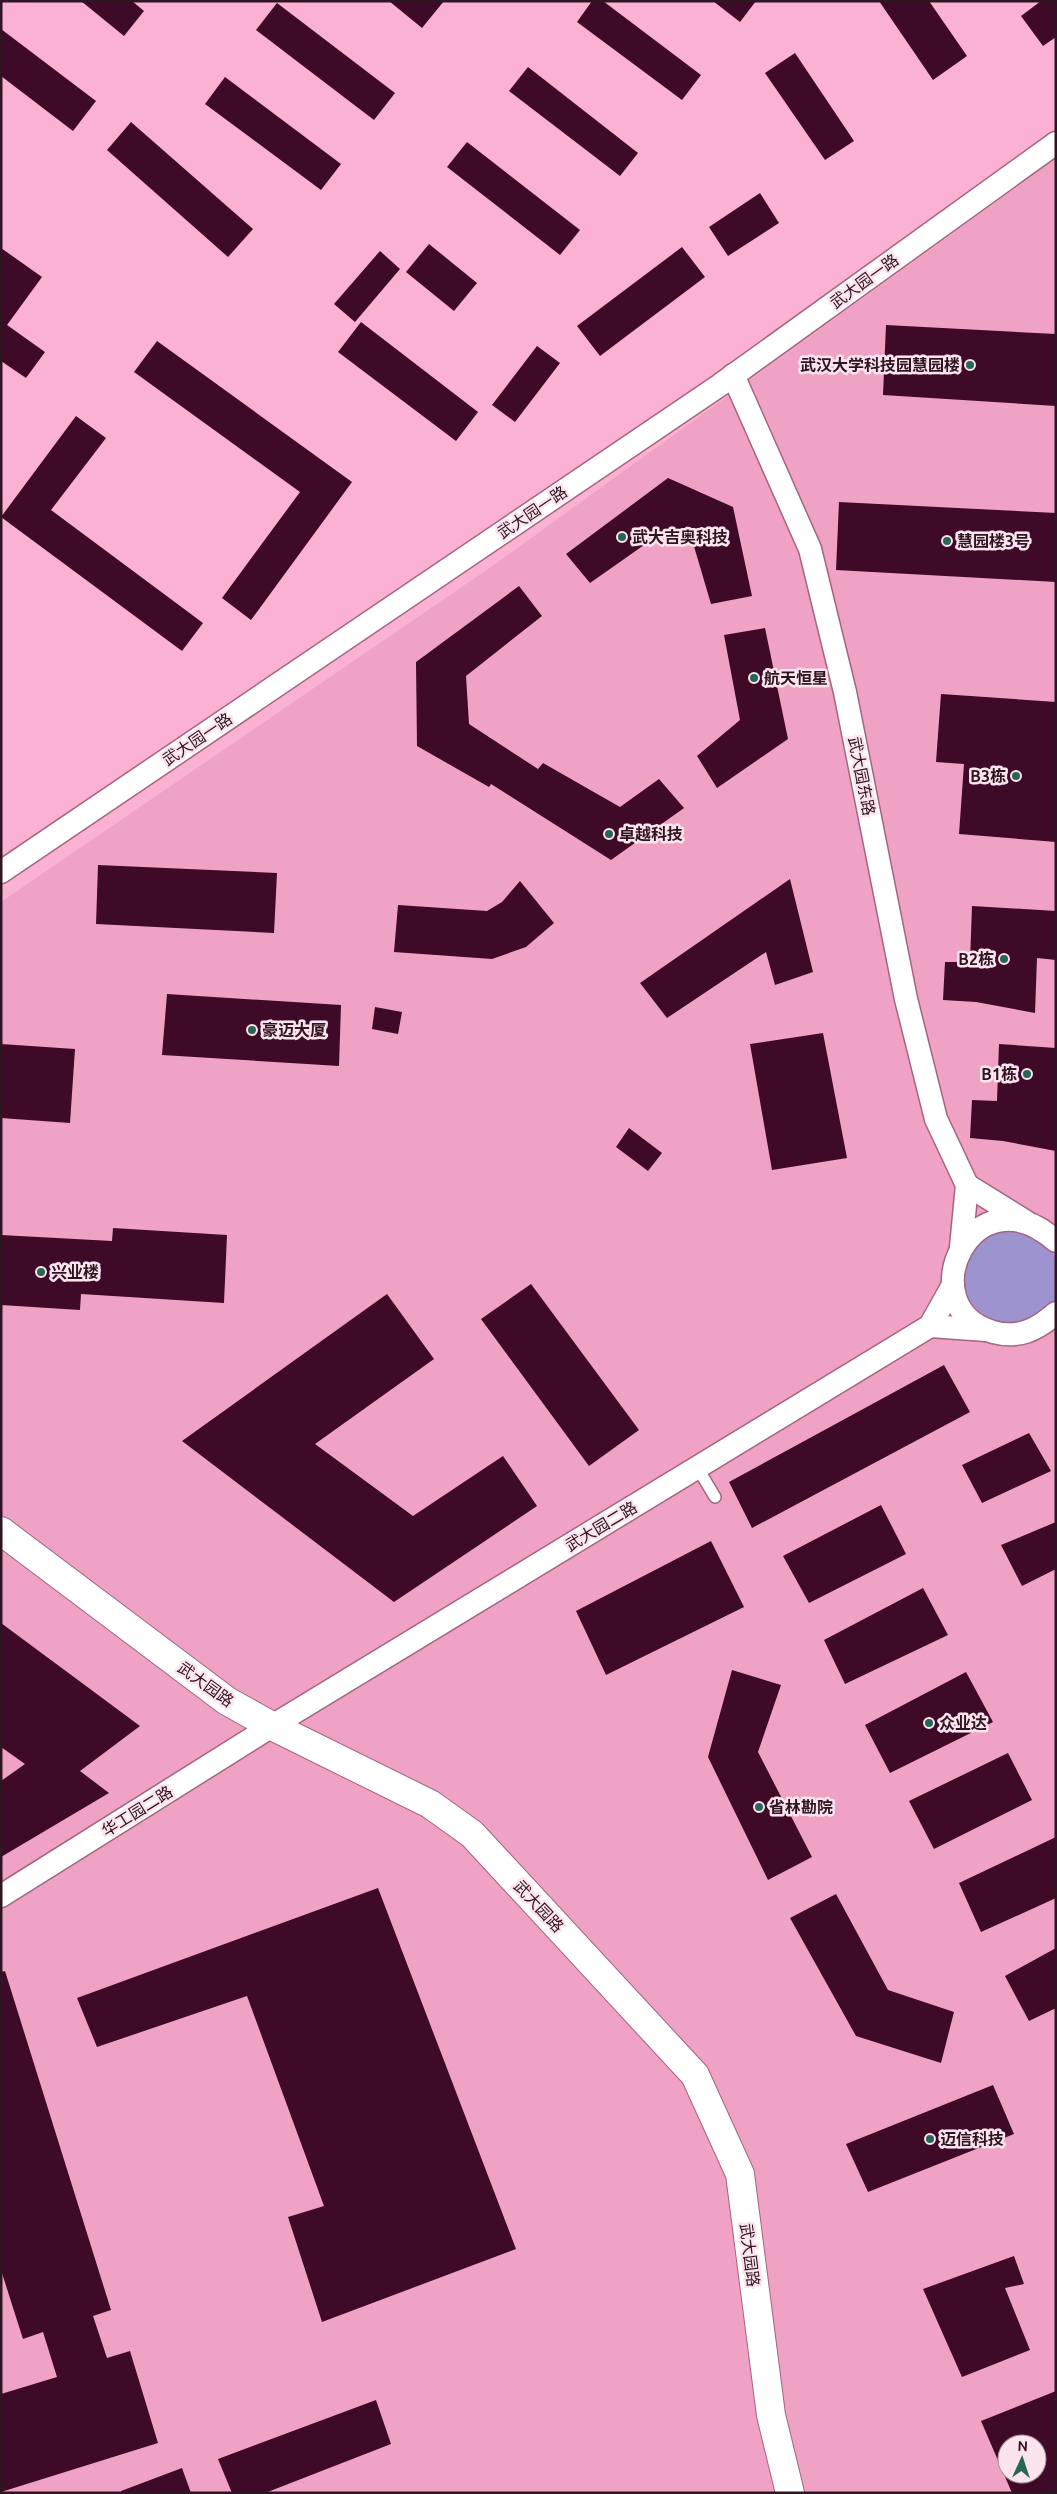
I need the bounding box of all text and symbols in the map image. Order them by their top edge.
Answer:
street label: 武大园一路 [826,250,902,312]
place label: 武汉大学科技园慧园楼 [800,356,960,374]
marker: 武汉大学科技园慧园楼 [964,359,976,371]
street label: 武大园一路 [494,482,570,542]
place label: 武大吉奥科技 [632,528,728,546]
marker: 武大吉奥科技 [616,531,628,543]
place label: 慧园楼3号 [957,532,1030,550]
marker: 慧园楼3号 [941,535,953,547]
place label: 航天恒星 [764,669,828,687]
marker: 航天恒星 [748,672,760,684]
street label: 武大园一路 [159,709,235,769]
street label: 武大园东路 [846,735,878,817]
place label: B3栋 [970,767,1006,785]
marker: B3栋 [1010,770,1022,782]
place label: 卓越科技 [619,825,683,843]
marker: 卓越科技 [603,828,615,840]
place label: B2栋 [958,950,994,968]
marker: B2栋 [998,953,1010,965]
place label: 豪迈大厦 [262,1021,326,1039]
marker: 豪迈大厦 [246,1024,258,1036]
place label: B1栋 [981,1065,1017,1083]
marker: B1栋 [1021,1068,1033,1080]
place label: 兴业楼 [51,1263,99,1281]
marker: 兴业楼 [35,1266,47,1278]
street label: 武大园二路 [562,1498,640,1554]
street label: 武大园路 [175,1658,237,1710]
place label: 众业达 [939,1714,987,1732]
marker: 众业达 [923,1717,935,1729]
street label: 华工园二路 [98,1782,176,1840]
place label: 省林勘院 [769,1798,833,1816]
marker: 省林勘院 [753,1801,765,1813]
street label: 武大园路 [511,1876,567,1936]
place label: 迈信科技 [940,2130,1004,2148]
marker: 迈信科技 [924,2133,936,2145]
street label: 武大园路 [737,2222,763,2288]
north arrow [997,2434,1047,2484]
text: N [1017,2438,1028,2454]

